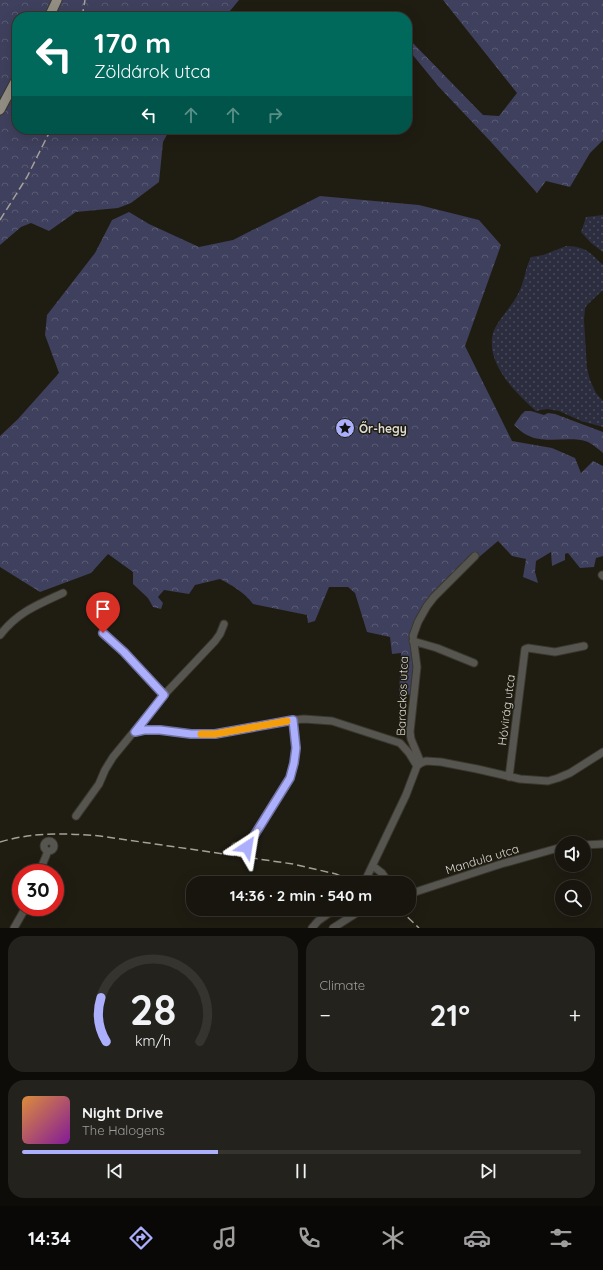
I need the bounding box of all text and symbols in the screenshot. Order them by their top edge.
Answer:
text: 170 m [94,25,171,60]
icon: left [28,28,80,80]
text: Zöldárok utca [94,60,211,83]
icon: left [138,104,160,126]
icon: ahead [180,104,202,126]
icon: ahead [222,104,244,126]
icon: right [264,104,286,126]
place icon: Őr-hegy [334,417,356,439]
place label: Őr-hegy [359,421,407,436]
pin [86,592,120,633]
icon: arrive [92,598,114,620]
street label: Barackos utca [393,656,411,736]
street label: Hóvirág utca [494,674,518,746]
position arrow [226,826,268,868]
map controls [555,836,591,916]
button: sound [555,836,591,872]
street label: Mandula utca [443,841,521,877]
speed limit sign: 30 [12,864,64,916]
button: search [555,880,591,916]
text: 14:36 · 2 min · 540 m [230,886,372,905]
text: Climate [320,977,365,993]
text: 28 [130,983,176,1035]
text: 21° [430,996,470,1034]
text: − [320,1001,331,1029]
text: + [569,1001,581,1029]
text: km/h [135,1032,171,1050]
text: Night Drive [82,1103,163,1122]
text: The Halogens [82,1122,165,1138]
icon: previous [104,1160,126,1182]
icon: pause [290,1160,312,1182]
icon: next [477,1160,499,1182]
icon: directions [127,1224,155,1252]
icon: music [211,1224,239,1252]
icon: phone [295,1224,323,1252]
icon: climate [379,1224,407,1252]
icon: car [463,1224,491,1252]
icon: filters [547,1224,575,1252]
text: 14:34 [28,1227,71,1250]

